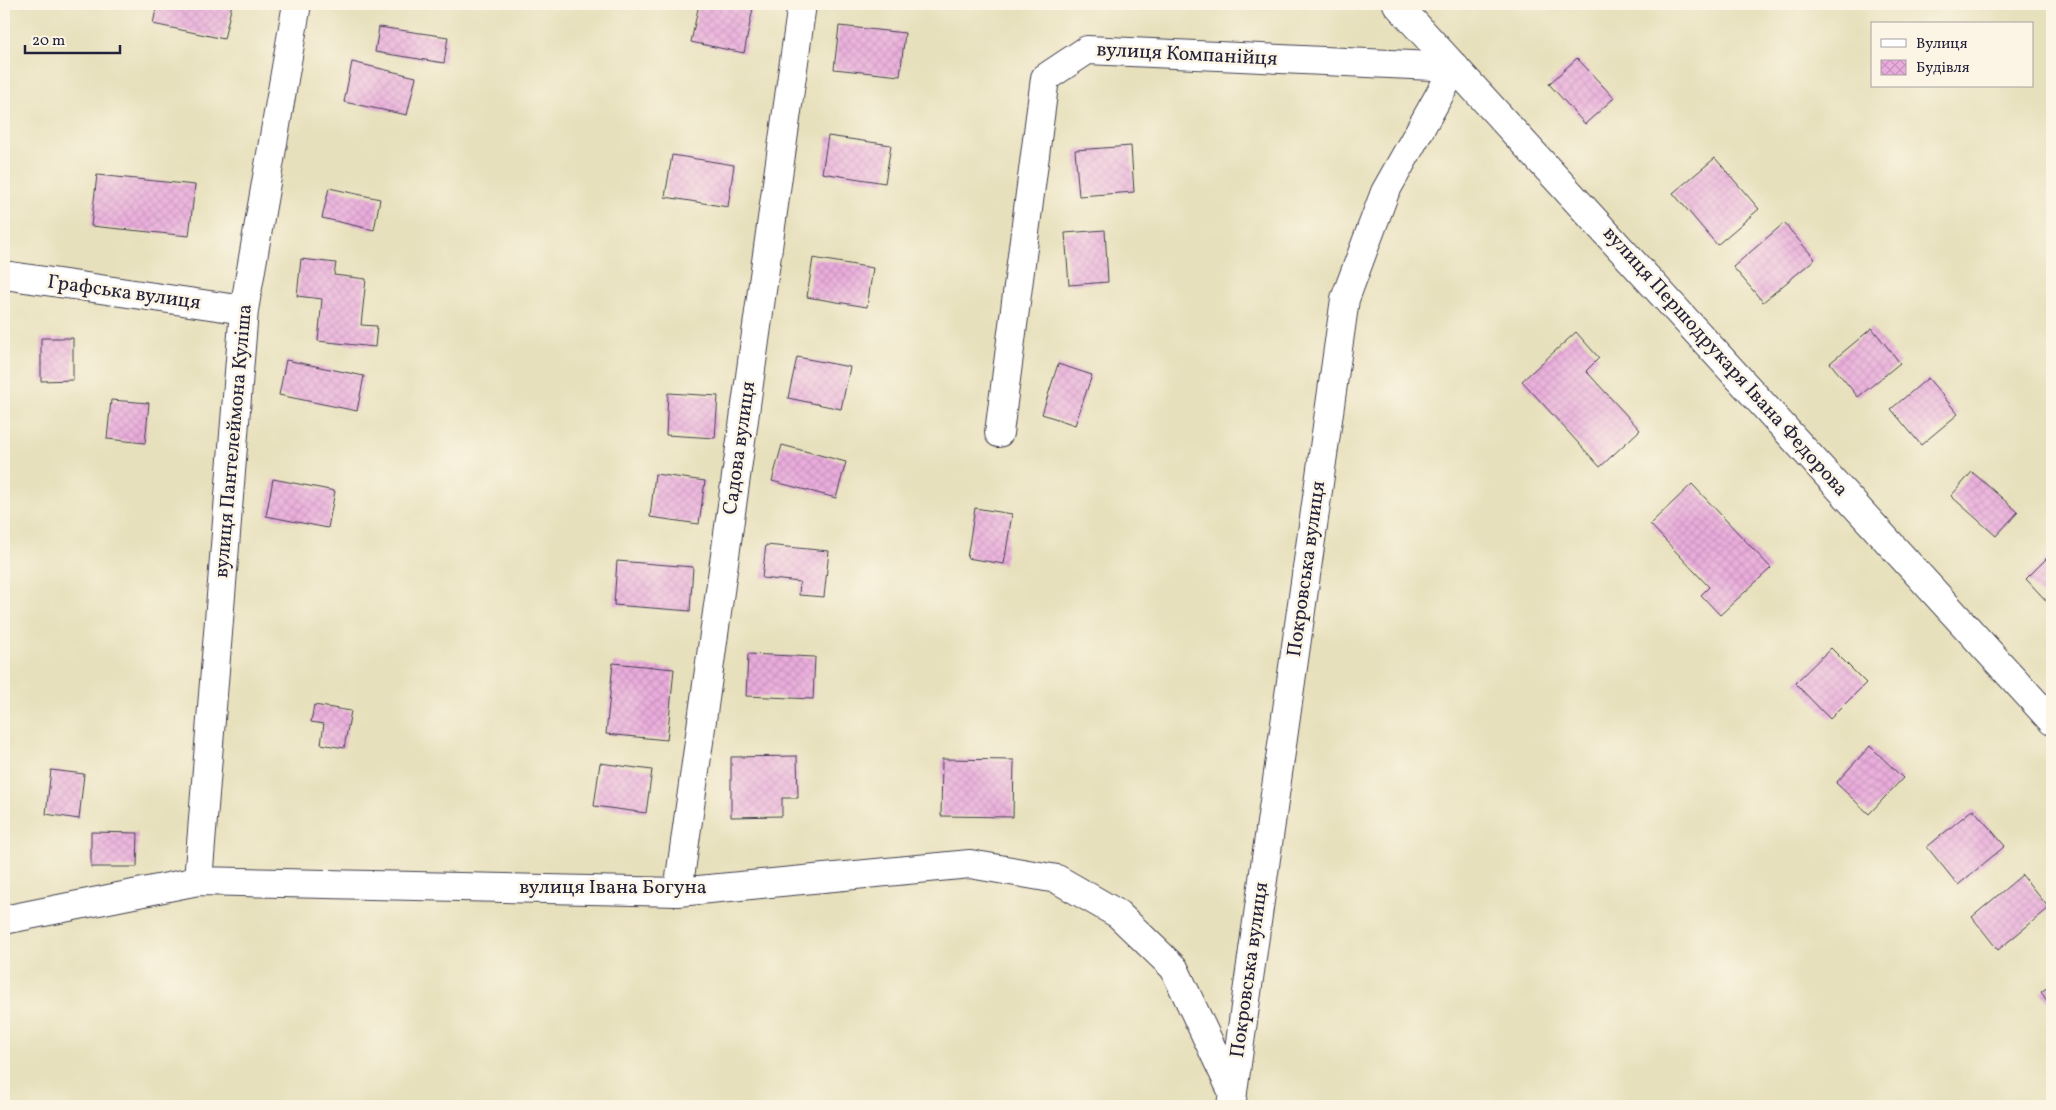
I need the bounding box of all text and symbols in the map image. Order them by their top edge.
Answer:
scale bar [25,22,120,54]
legend [1871,22,2034,88]
text: 20 m [32,31,65,52]
text: Вулиця [1916,34,1968,55]
street label: вулиця Компанійця [1096,36,1278,74]
text: Будівля [1916,58,1970,79]
street label: вулиця Першодрукаря Івана Федорова [1596,221,1854,503]
street label: Графська вулиця [46,268,202,318]
street label: вулиця Пантелеймона Куліша [208,303,260,579]
street label: Садова вулиця [717,379,763,517]
street label: Покровська вулиця [1281,479,1333,659]
street label: вулиця Івана Богуна [519,874,707,902]
street label: Покровська вулиця [1224,880,1276,1060]

